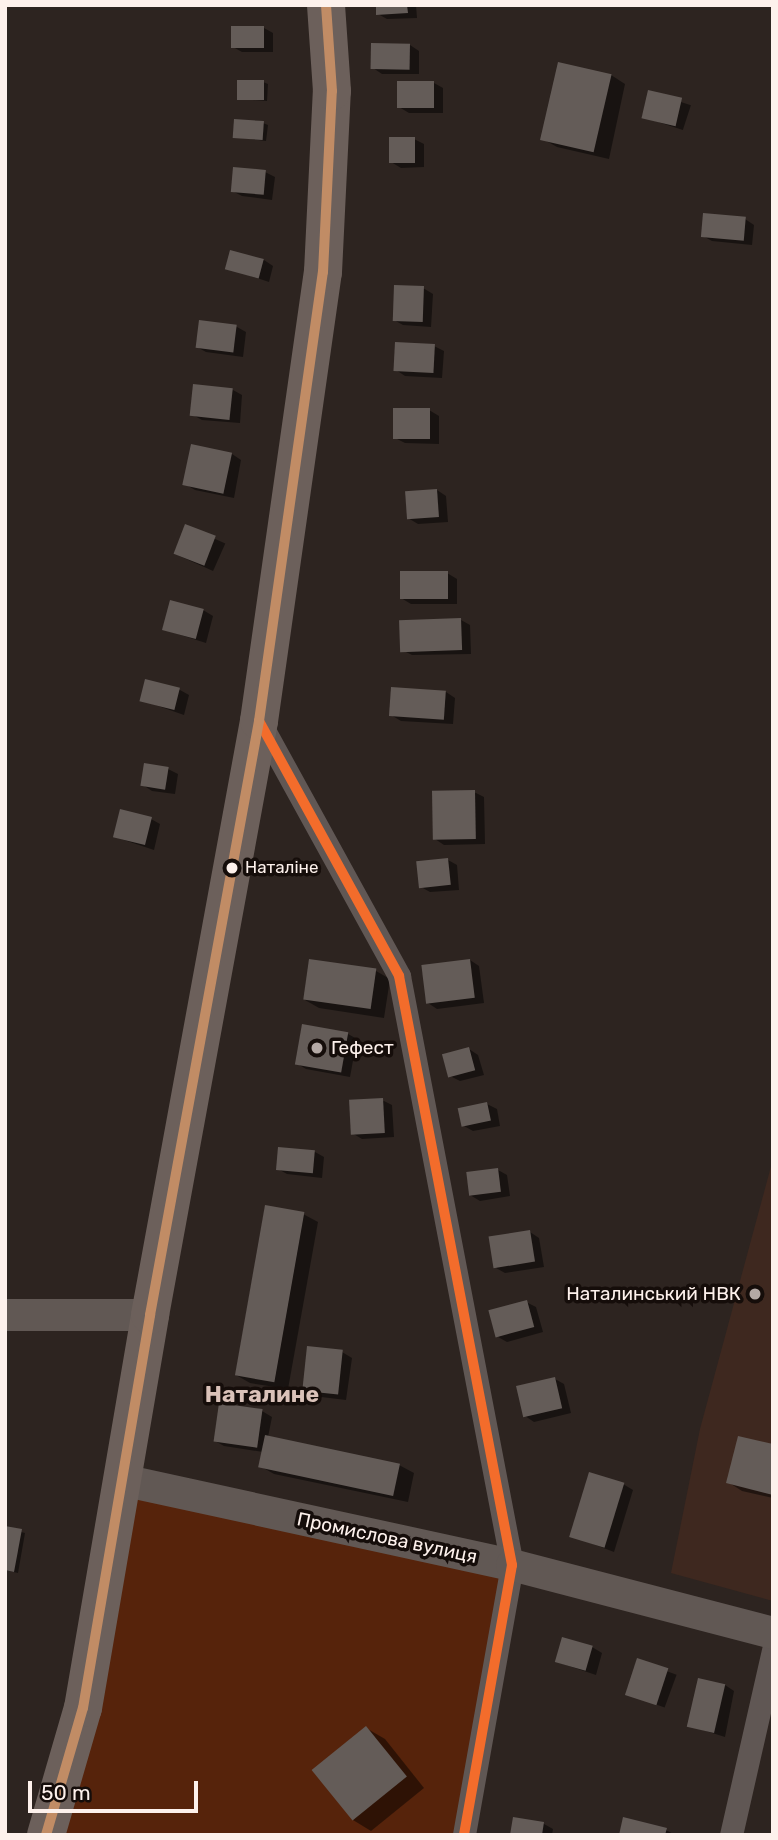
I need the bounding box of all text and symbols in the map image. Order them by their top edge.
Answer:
place label: Наталіне [245,858,318,878]
marker: Наталіне [225,861,239,875]
place label: Гефест [331,1037,394,1059]
marker: Гефест [309,1040,325,1056]
place label: Наталинський НВК [566,1283,741,1305]
marker: Наталинський НВК [747,1286,763,1302]
district label: Наталине [205,1380,319,1408]
street label: Промислова вулиця [295,1508,479,1568]
scale bar [32,1766,201,1810]
text: 50 m [41,1780,91,1805]

